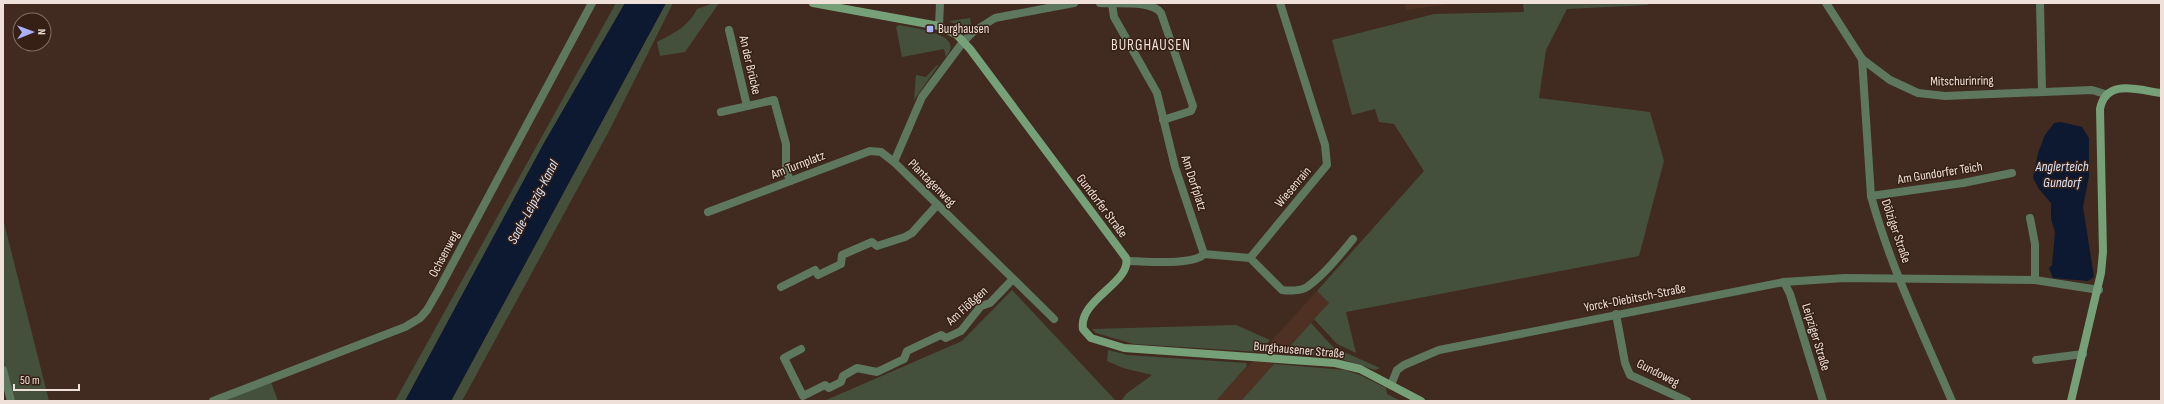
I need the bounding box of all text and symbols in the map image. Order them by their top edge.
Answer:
north arrow [12,12,52,52]
place label: Burghausen [938,21,989,37]
marker: Burghausen [925,24,935,34]
text: N [35,29,48,35]
street label: An der Brücke [735,33,765,96]
district label: BURGHAUSEN [1111,36,1191,55]
street label: Mitschurinring [1930,72,1994,90]
street label: Am Turnplatz [768,147,828,183]
street label: Am Dorfplatz [1177,152,1211,213]
street label: Plantagenweg [905,156,959,210]
water label: Saale-Leipzig-Kanal [504,157,562,247]
street label: Am Gundorfer Teich [1895,158,1984,188]
water label: Anglerteich Gundorf [2034,158,2089,191]
street label: Wiesenrain [1271,163,1315,211]
street label: Gundorfer Straße [1073,171,1131,241]
street label: Dölziger Straße [1878,197,1914,265]
street label: Ochsenweg [425,228,463,280]
street label: Yorck-Diebitsch-Straße [1583,280,1687,316]
street label: Am Flößgen [942,283,991,329]
street label: Leipziger Straße [1798,301,1834,373]
street label: Burghausener Straße [1253,338,1345,362]
street label: Gundoweg [1634,355,1682,391]
scale bar [14,366,79,392]
text: 50 m [20,373,40,388]

